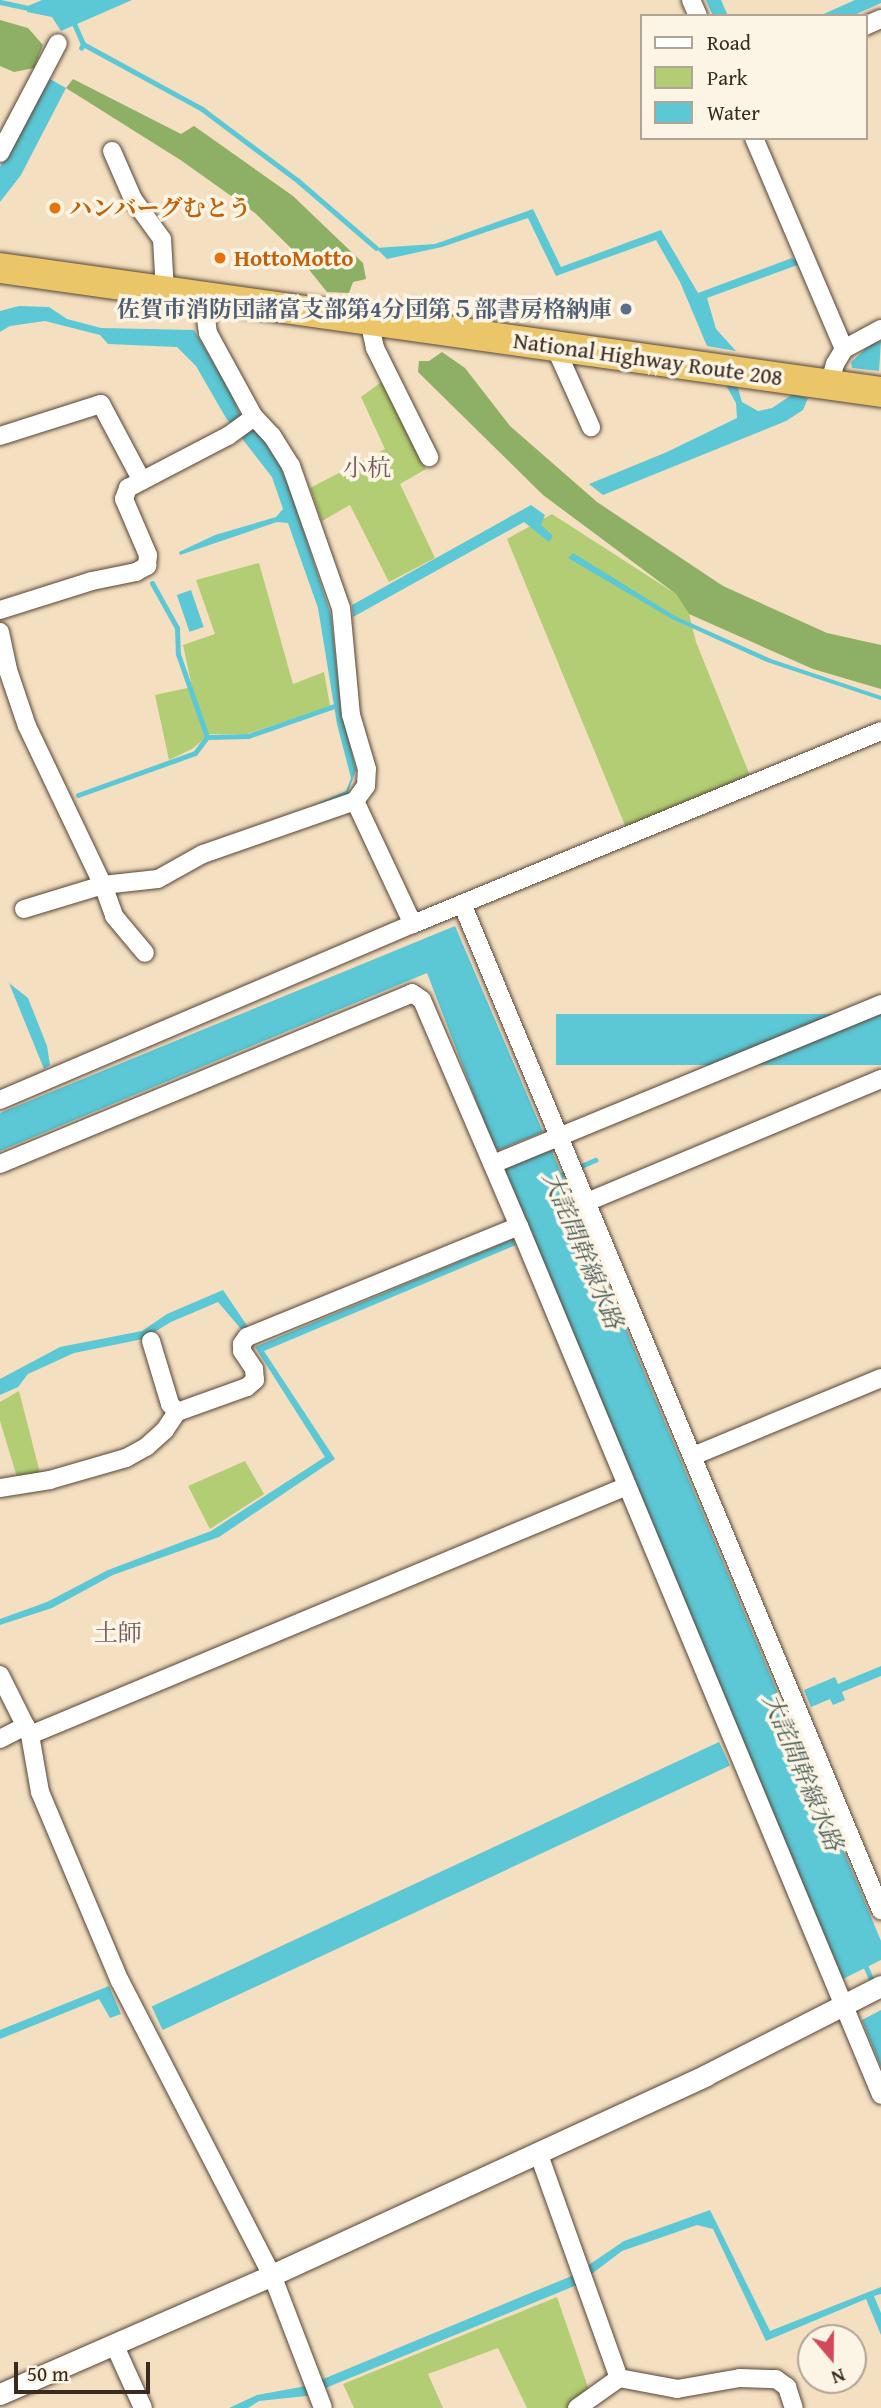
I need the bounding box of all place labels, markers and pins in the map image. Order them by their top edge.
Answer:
place label: ハンバーグむとう [69,194,253,222]
marker: ハンバーグむとう [47,200,63,216]
place label: HottoMotto [234,244,353,272]
marker: HottoMotto [212,250,228,266]
place label: 佐賀市消防団諸富支部第4分団第５部書房格納庫 [117,295,612,323]
marker: 佐賀市消防団諸富支部第4分団第５部書房格納庫 [618,301,634,317]

